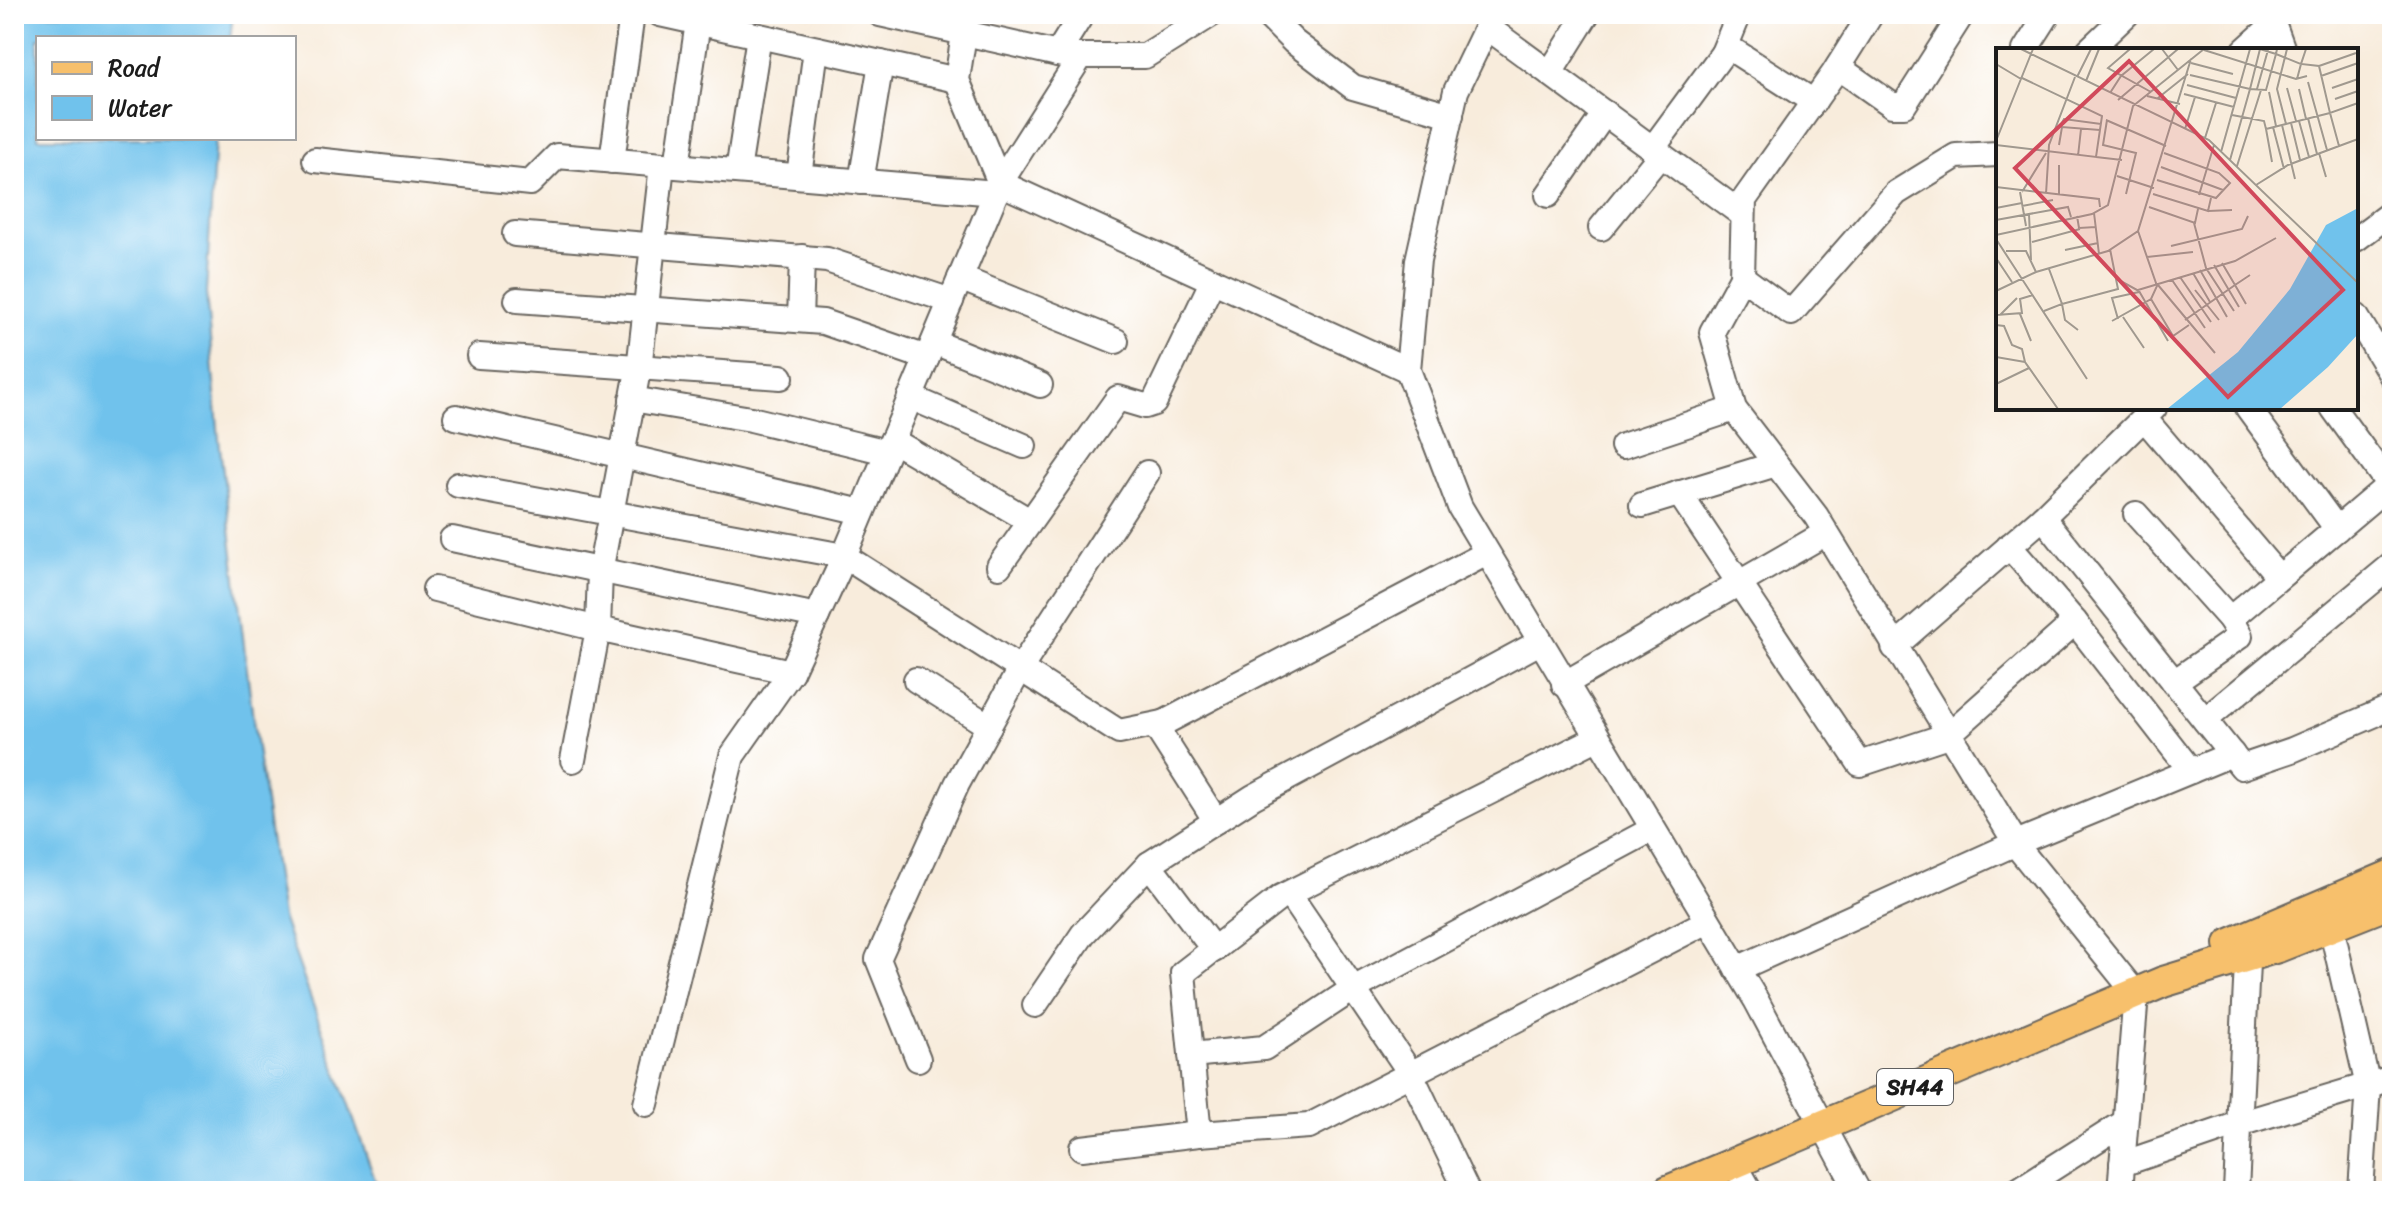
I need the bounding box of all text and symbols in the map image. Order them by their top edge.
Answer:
legend [36,36,296,140]
text: Road [108,47,162,89]
inset map [1996,48,2358,410]
text: Water [108,87,173,129]
road number: SH44 [1877,1069,1953,1105]

